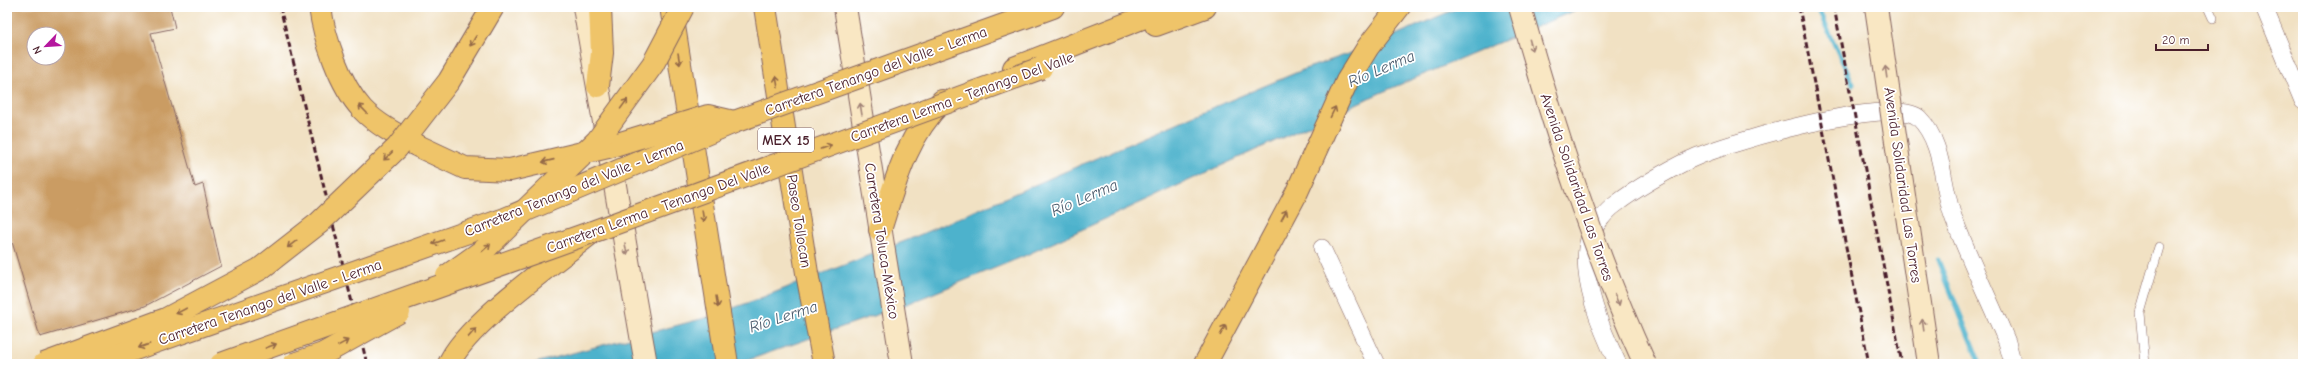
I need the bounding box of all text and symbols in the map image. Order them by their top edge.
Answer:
street label: Carretera Tenango del Valle - Lerma [763,22,989,120]
north arrow [26,26,66,66]
scale bar [2156,26,2208,52]
text: 20 m [2162,33,2190,47]
one-way arrow [468,35,476,47]
one-way arrow [1528,38,1535,51]
text: N [30,44,45,56]
water label: Río Lerma [1345,47,1417,91]
street label: Carretera Lerma - Tenango Del Valle [848,48,1077,146]
one-way arrow [675,52,683,65]
one-way arrow [1882,66,1890,79]
one-way arrow [773,76,781,89]
street label: Avenida Solidaridad Las Torres [1880,86,1926,284]
street label: Avenida Solidaridad Las Torres [1536,91,1618,283]
one-way arrow [620,98,628,109]
one-way arrow [857,103,865,116]
one-way arrow [358,104,368,114]
one-way arrow [1329,107,1337,119]
road number: MEX 15 [758,128,814,152]
street label: Carretera Tenango del Valle - Lerma [462,136,686,240]
one-way arrow [819,142,831,150]
one-way arrow [383,151,393,161]
one-way arrow [542,158,555,165]
street label: Carretera Lerma - Tenango Del Valle [544,159,773,257]
street label: Carretera Toluca-México [861,162,903,320]
street label: Paseo Tollocan [783,173,815,269]
water label: Río Lerma [1048,176,1120,220]
one-way arrow [699,209,707,222]
one-way arrow [1281,209,1289,221]
one-way arrow [433,239,445,247]
one-way arrow [287,240,298,248]
one-way arrow [622,242,630,255]
one-way arrow [480,243,491,252]
street label: Carretera Tenango del Valle - Lerma [156,255,384,349]
one-way arrow [1614,294,1621,306]
one-way arrow [713,295,721,308]
water label: Río Lerma [747,297,820,336]
one-way arrow [175,307,187,315]
one-way arrow [1919,319,1927,332]
one-way arrow [1220,324,1227,336]
one-way arrow [467,328,477,338]
one-way arrow [337,339,349,346]
one-way arrow [265,342,277,350]
one-way arrow [139,343,151,351]

